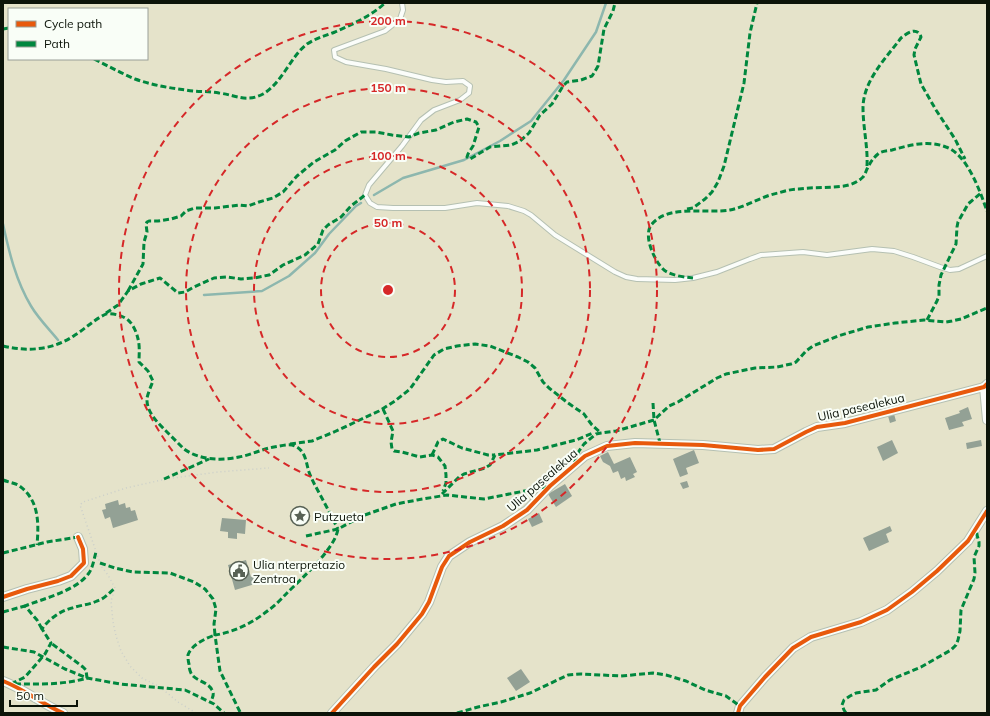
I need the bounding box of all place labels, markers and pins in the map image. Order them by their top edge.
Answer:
centre of rings [381,283,395,297]
place icon: Putzueta [289,505,311,527]
place label: Putzueta [314,509,364,524]
place label: Ulia nterpretazio Zentroa [253,557,345,586]
public building icon: Ulia nterpretazio Zentroa [228,560,250,582]

